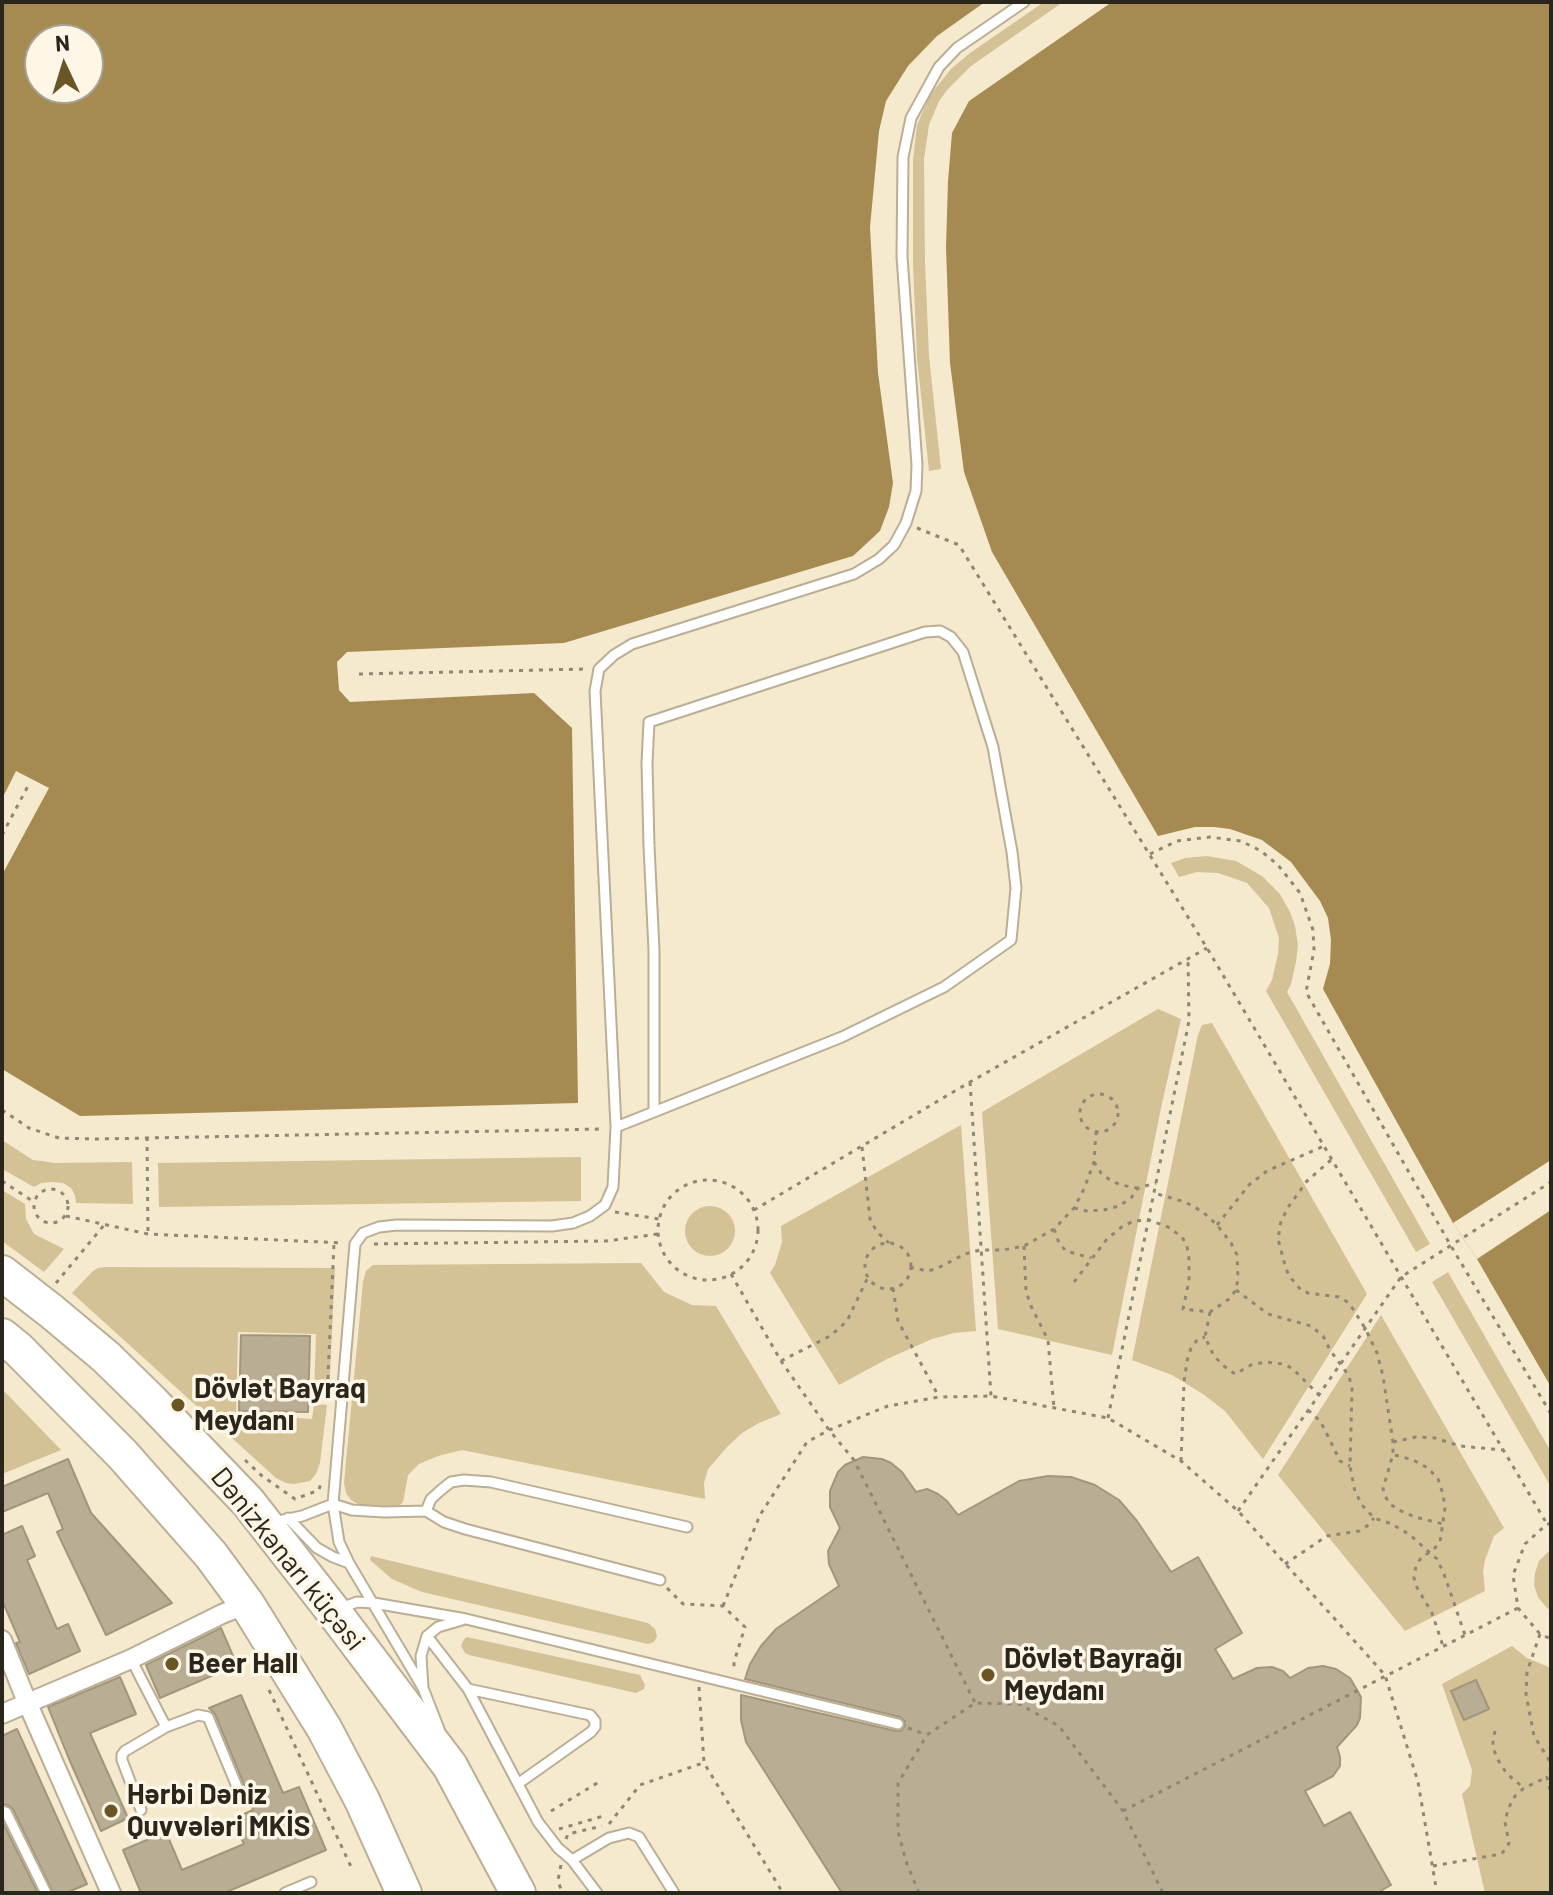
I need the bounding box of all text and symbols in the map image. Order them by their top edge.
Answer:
north arrow [24,24,104,104]
text: N [54,29,71,56]
place label: Dövlət Bayraq Meydanı [194,1372,366,1438]
marker: Dövlət Bayraq Meydanı [169,1396,187,1414]
street label: Dənizkənarı küçəsi [204,1461,372,1657]
place label: Dövlət Bayrağı Meydanı [1004,1642,1182,1708]
place label: Beer Hall [188,1647,298,1681]
marker: Beer Hall [163,1655,181,1673]
marker: Dövlət Bayrağı Meydanı [979,1666,997,1684]
place label: Hərbi Dəniz Quvvələri MKİS [127,1778,310,1844]
marker: Hərbi Dəniz Quvvələri MKİS [102,1802,120,1820]

